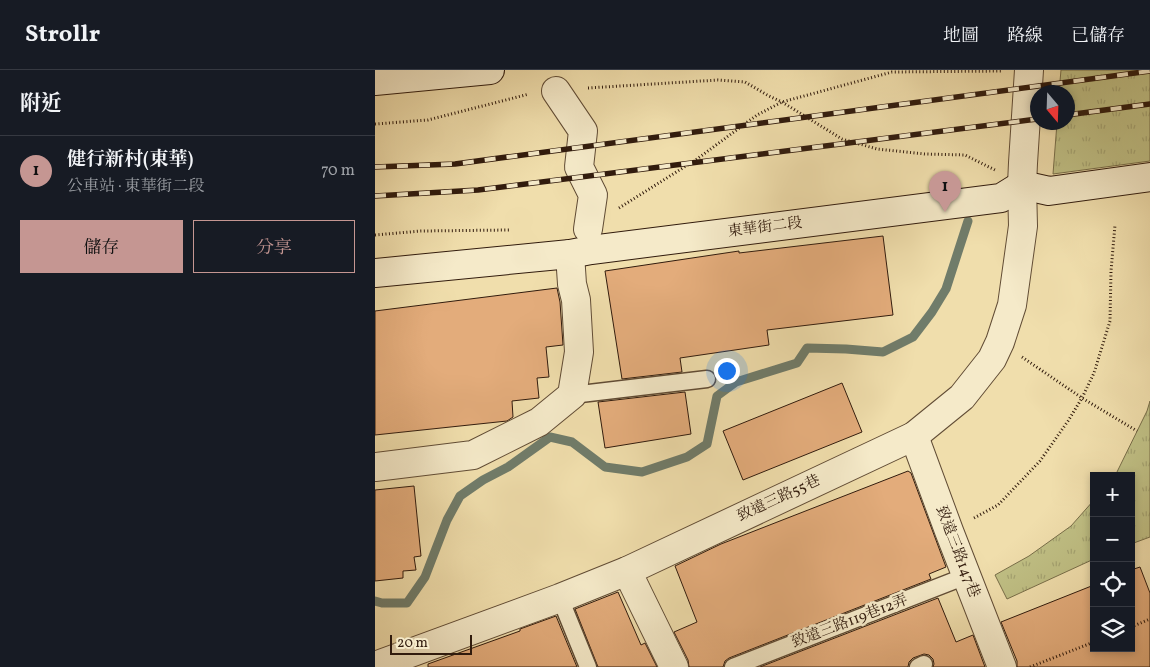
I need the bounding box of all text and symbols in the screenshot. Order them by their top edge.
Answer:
text: Strollr [25,18,100,52]
text: 地圖 [943,24,979,49]
text: 路線 [1007,24,1043,49]
text: 已儲存 [1071,24,1125,49]
north arrow [1030,85,1075,130]
text: 附近 [20,90,62,119]
text: 健行新村(東華) [67,147,193,173]
text: 1 [33,160,39,182]
text: 70 m [321,160,355,182]
pin: 1 [929,171,961,212]
text: 公車站 · 東華街二段 [67,176,205,198]
street label: 東華街二段 [726,213,804,243]
button: 儲存 [20,220,183,273]
button: 分享 [193,220,355,273]
your location [714,358,740,384]
street label: 致遠三路55巷 [734,471,824,527]
map controls [1090,472,1135,652]
button: + [1090,472,1135,517]
street label: 致遠三路147巷 [930,503,984,601]
button: − [1090,517,1135,562]
button: locate [1090,562,1135,607]
street label: 致遠三路119巷12弄 [789,590,911,654]
button: layers [1090,607,1135,652]
scale bar [390,632,473,655]
text: 20 m [397,634,428,653]

